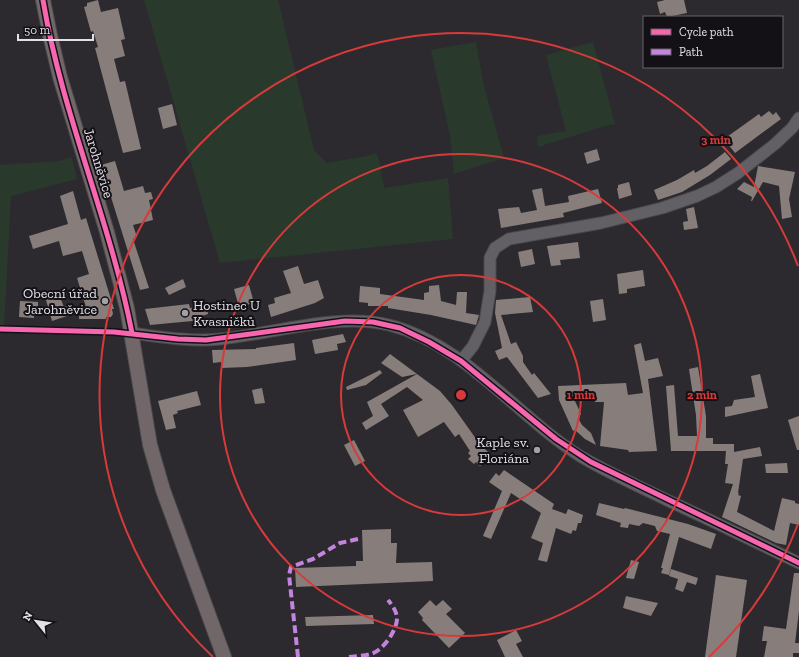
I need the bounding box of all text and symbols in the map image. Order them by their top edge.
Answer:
scale bar [18,16,93,42]
legend [643,16,783,68]
text: 50 m [24,23,51,37]
text: Cycle path [679,25,734,39]
text: Path [679,45,703,59]
street label: Jarohněvice [80,126,117,201]
text: 3 min [701,133,731,147]
place label: Obecní úřad Jarohněvice [23,285,97,318]
marker: Obecní úřad Jarohněvice [100,296,110,306]
place label: Hostinec U Kvasničků [193,297,260,330]
marker: Hostinec U Kvasničků [180,308,190,318]
centre of rings [454,388,468,402]
text: 1 min [567,388,595,402]
text: 2 min [687,388,717,402]
place label: Kaple sv. Floriána [477,434,529,467]
marker: Kaple sv. Floriána [532,445,542,455]
north arrow [16,601,56,641]
text: N [20,609,36,623]

